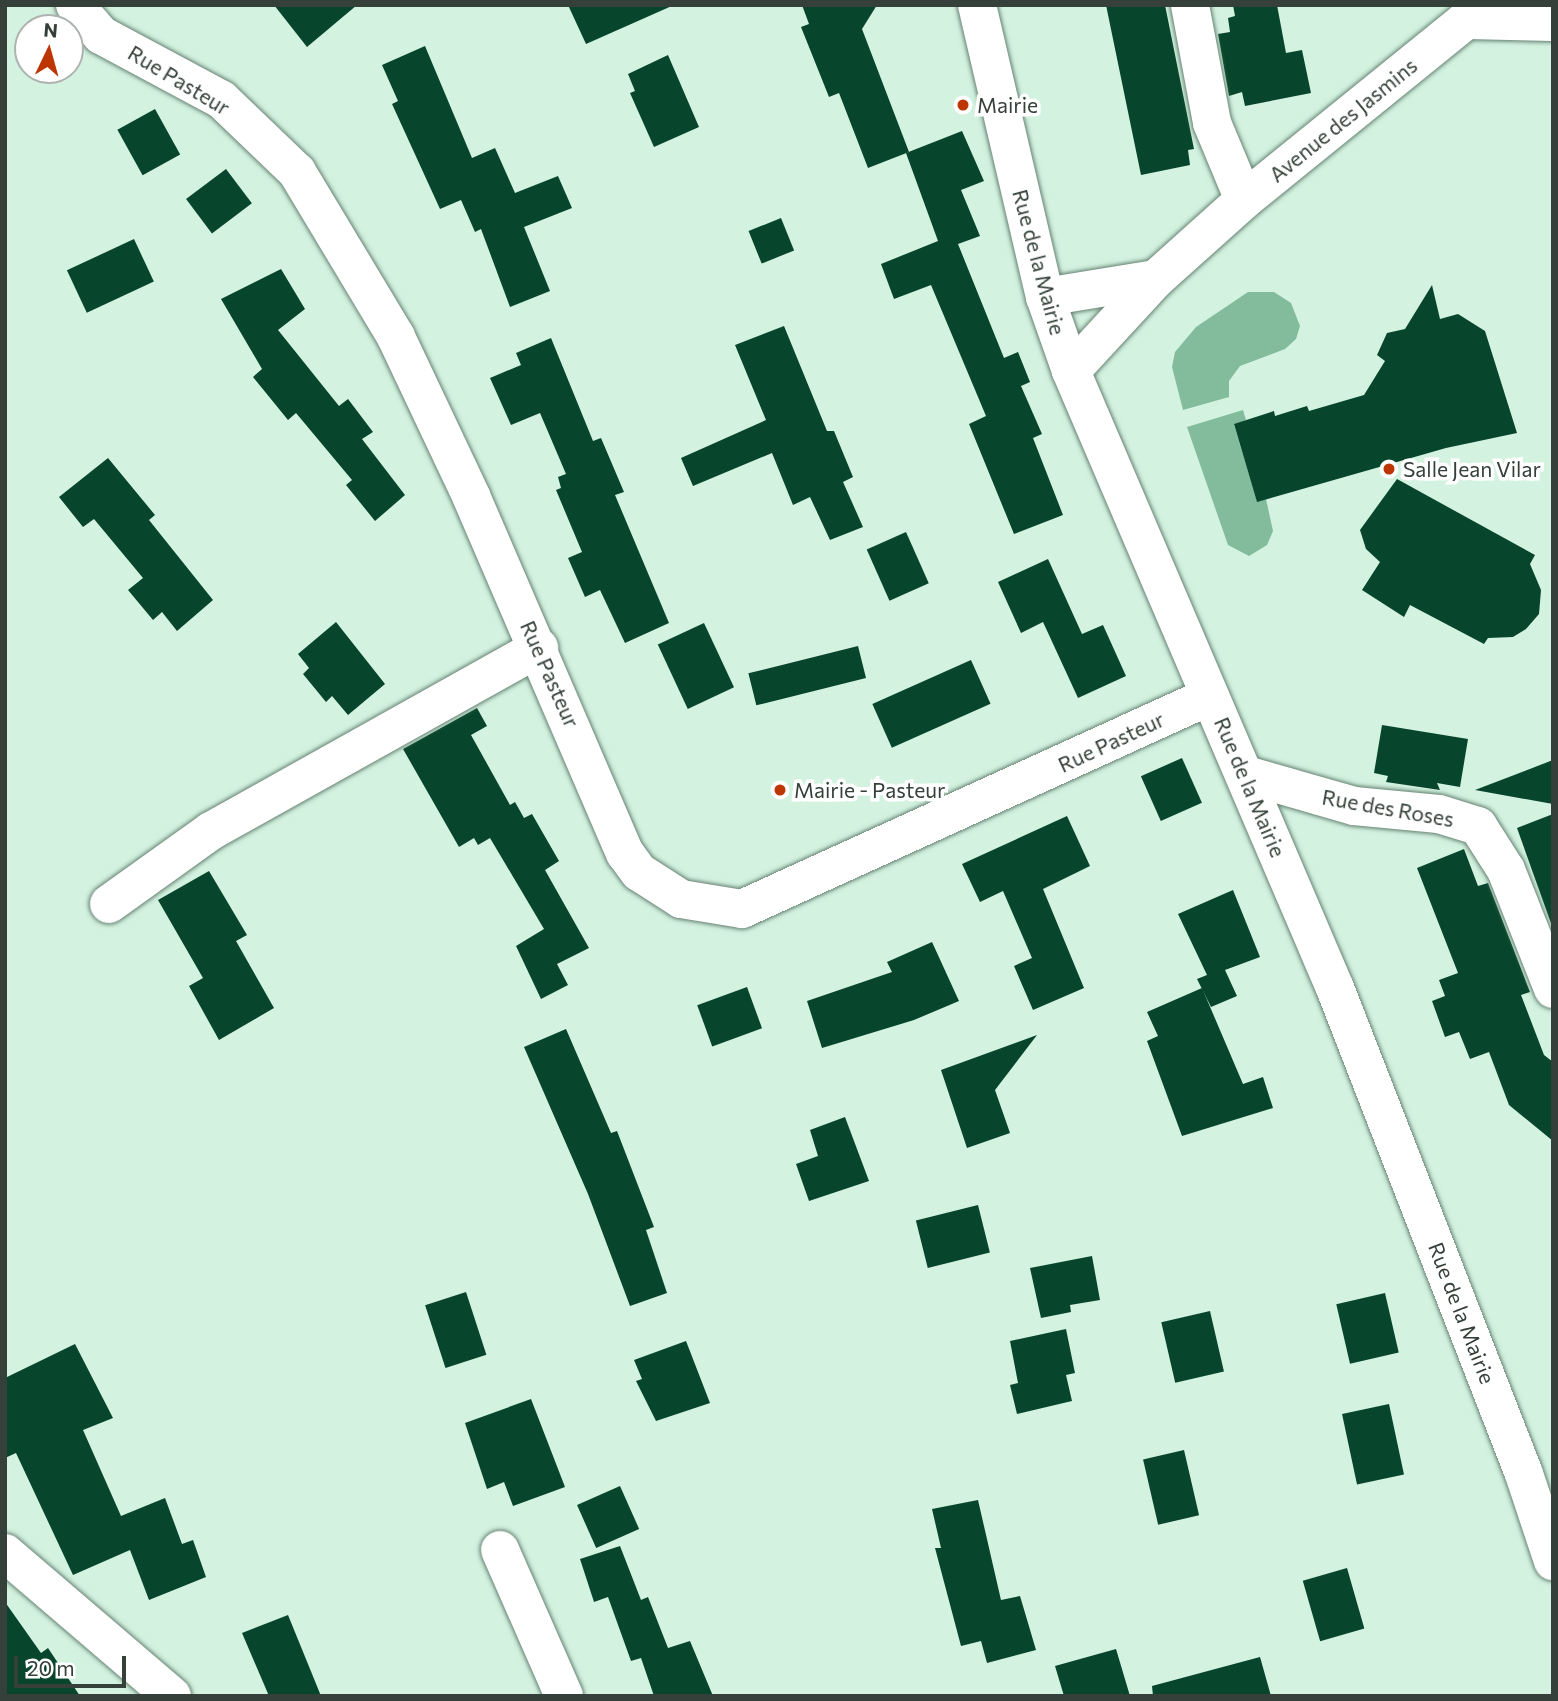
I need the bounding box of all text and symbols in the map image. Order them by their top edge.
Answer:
north arrow [14,14,84,84]
text: N [43,17,59,42]
street label: Rue Pasteur [124,40,234,120]
street label: Avenue des Jasmins [1264,53,1422,187]
place label: Mairie [977,92,1038,118]
marker: Mairie [955,97,971,113]
street label: Rue de la Mairie [1007,187,1071,337]
place label: Salle Jean Vilar [1403,456,1541,482]
marker: Salle Jean Vilar [1381,461,1397,477]
street label: Rue Pasteur [515,617,585,731]
street label: Rue Pasteur [1054,706,1168,778]
street label: Rue de la Mairie [1209,713,1291,861]
place label: Mairie - Pasteur [794,777,945,803]
marker: Mairie - Pasteur [772,782,788,798]
street label: Rue des Roses [1320,784,1456,832]
street label: Rue de la Mairie [1423,1239,1501,1387]
scale bar [18,1642,130,1686]
text: 20 m [27,1655,75,1680]

